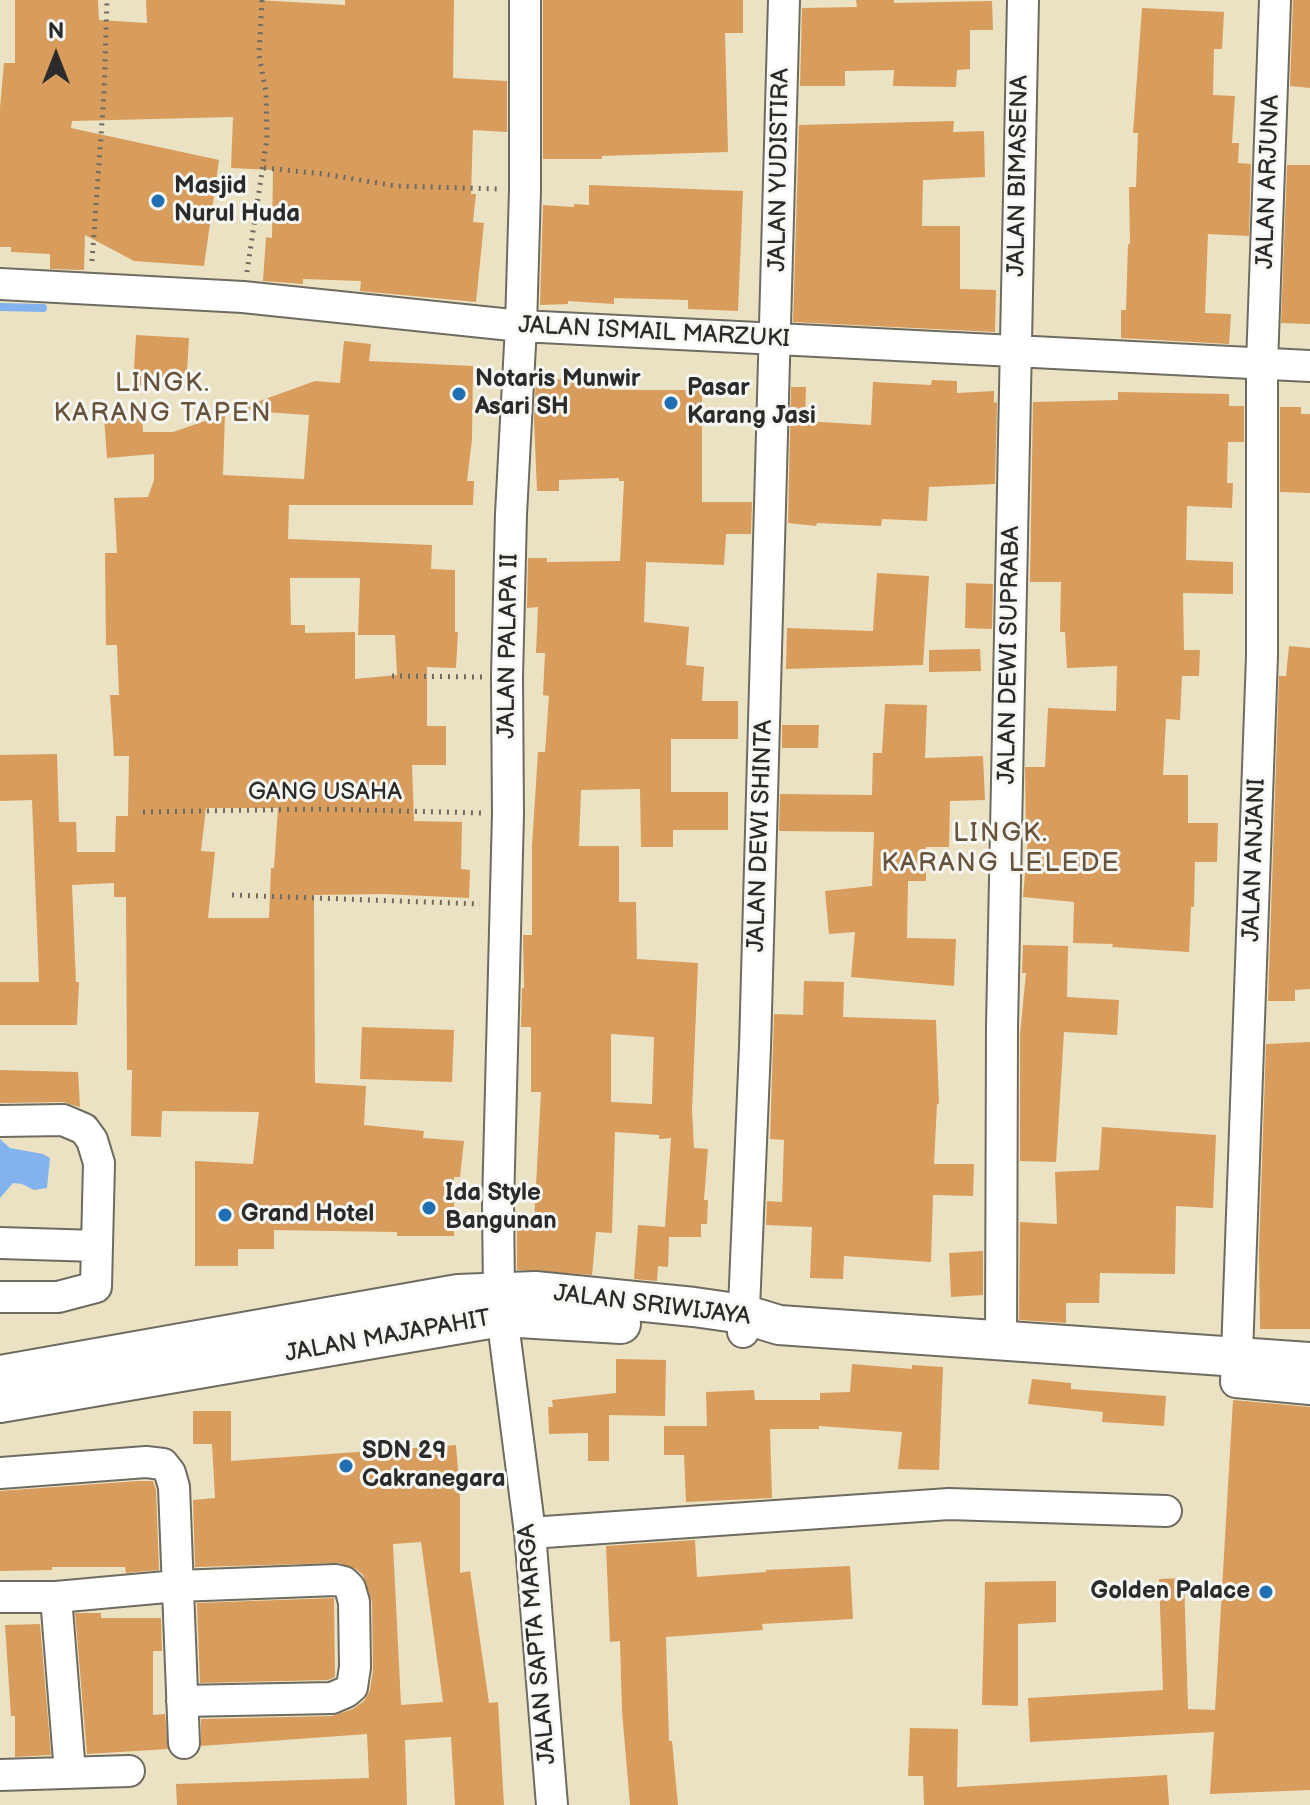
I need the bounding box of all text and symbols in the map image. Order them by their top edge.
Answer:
north arrow [16,16,96,96]
text: N [48,18,64,45]
street label: JALAN YUDISTIRA [764,68,796,272]
street label: JALAN BIMASENA [1003,75,1035,277]
street label: JALAN ARJUNA [1252,95,1286,269]
place label: Masjid Nurul Huda [174,173,300,229]
marker: Masjid Nurul Huda [149,192,167,210]
street label: JALAN ISMAIL MARZUKI [518,312,790,354]
place label: Notaris Munwir Asari SH [475,366,641,422]
district label: LINGK. KARANG TAPEN [54,368,272,430]
place label: Pasar Karang Jasi [687,375,816,431]
marker: Notaris Munwir Asari SH [450,385,468,403]
marker: Pasar Karang Jasi [662,394,680,412]
street label: JALAN DEWI SUPRABA [993,526,1027,784]
street label: JALAN PALAPA II [493,553,525,739]
street label: JALAN DEWI SHINTA [743,719,779,953]
street label: JALAN ANJANI [1238,778,1272,942]
street label: GANG USAHA [248,779,402,807]
district label: LINGK. KARANG LELEDE [881,818,1121,880]
place label: Ida Style Bangunan [445,1180,557,1236]
marker: Ida Style Bangunan [420,1199,438,1217]
place label: Grand Hotel [241,1201,374,1229]
marker: Grand Hotel [216,1206,234,1224]
street label: JALAN SRIWIJAYA [552,1280,752,1332]
street label: JALAN MAJAPAHIT [283,1305,493,1369]
place label: SDN 29 Cakranegara [362,1438,506,1494]
marker: SDN 29 Cakranegara [337,1457,355,1475]
street label: JALAN SAPTA MARGA [513,1523,563,1765]
place label: Golden Palace [1091,1578,1250,1606]
marker: Golden Palace [1257,1583,1275,1601]

